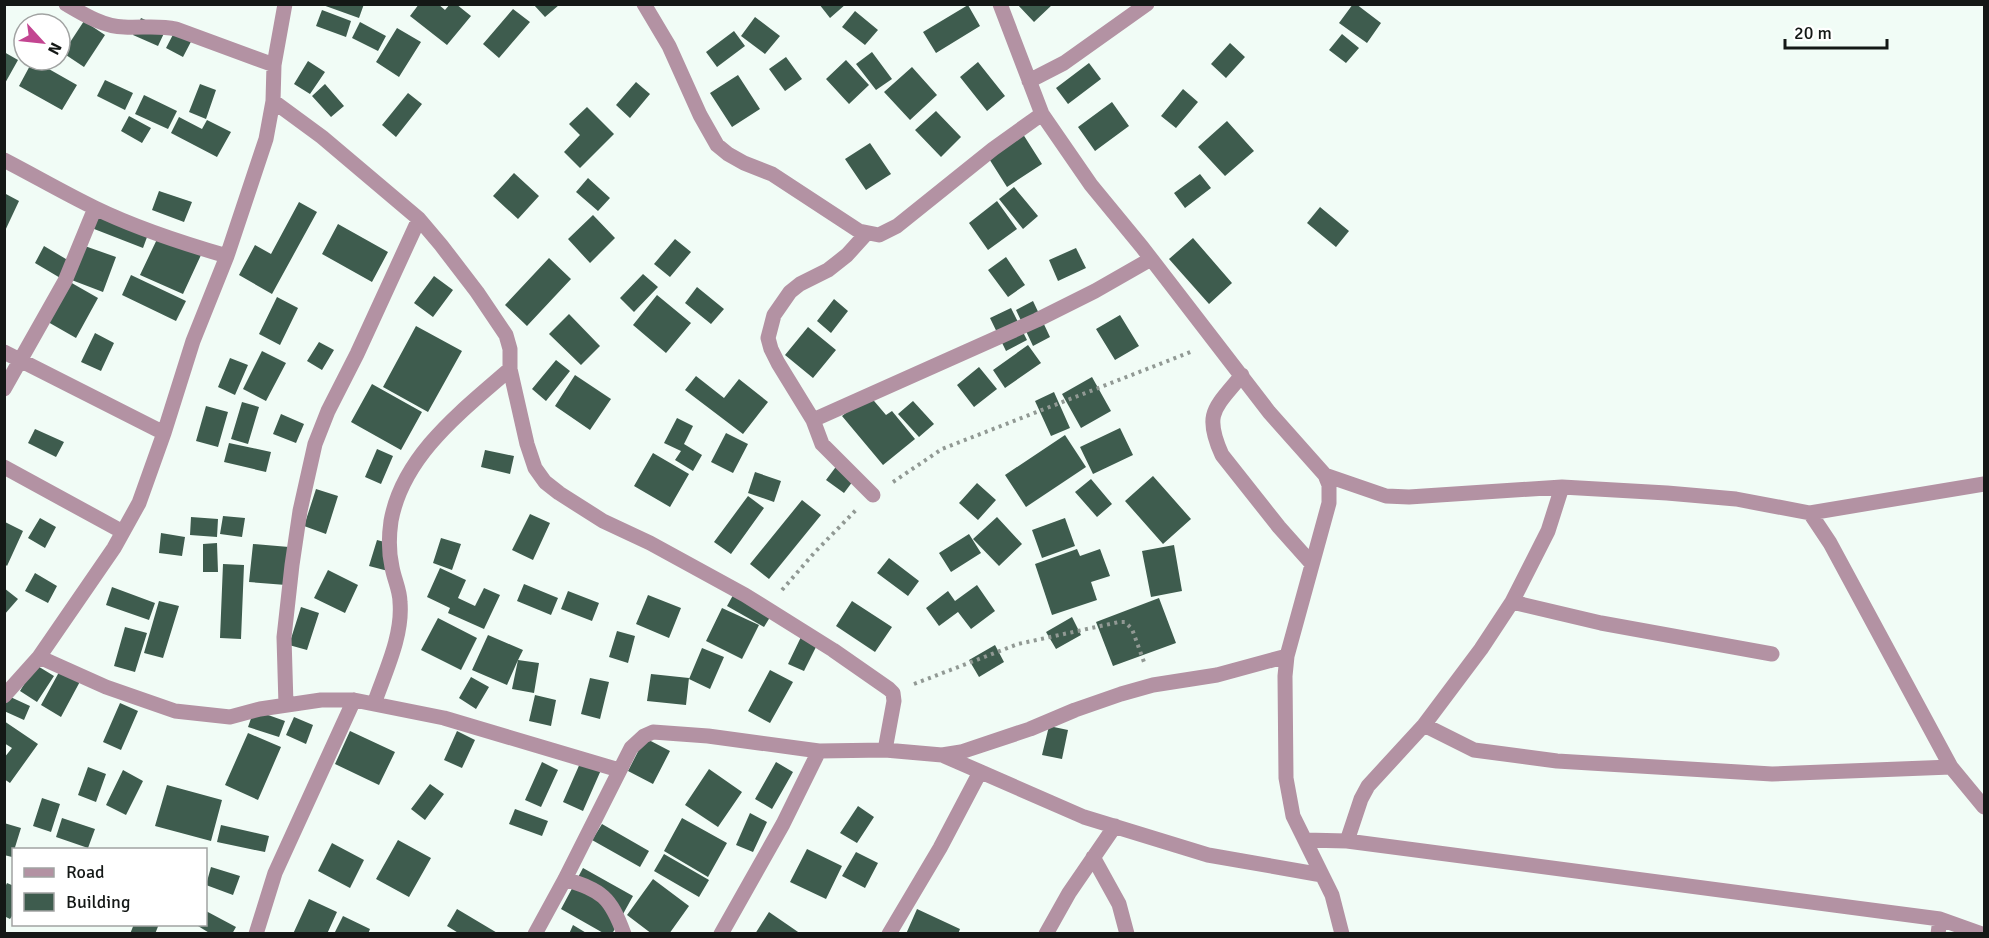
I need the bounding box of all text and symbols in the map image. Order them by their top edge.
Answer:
north arrow [12,12,72,72]
scale bar [1785,12,1887,50]
text: 20 m [1794,22,1832,44]
text: N [43,39,66,58]
legend [12,848,207,926]
text: Road [66,861,105,883]
text: Building [66,891,130,913]

